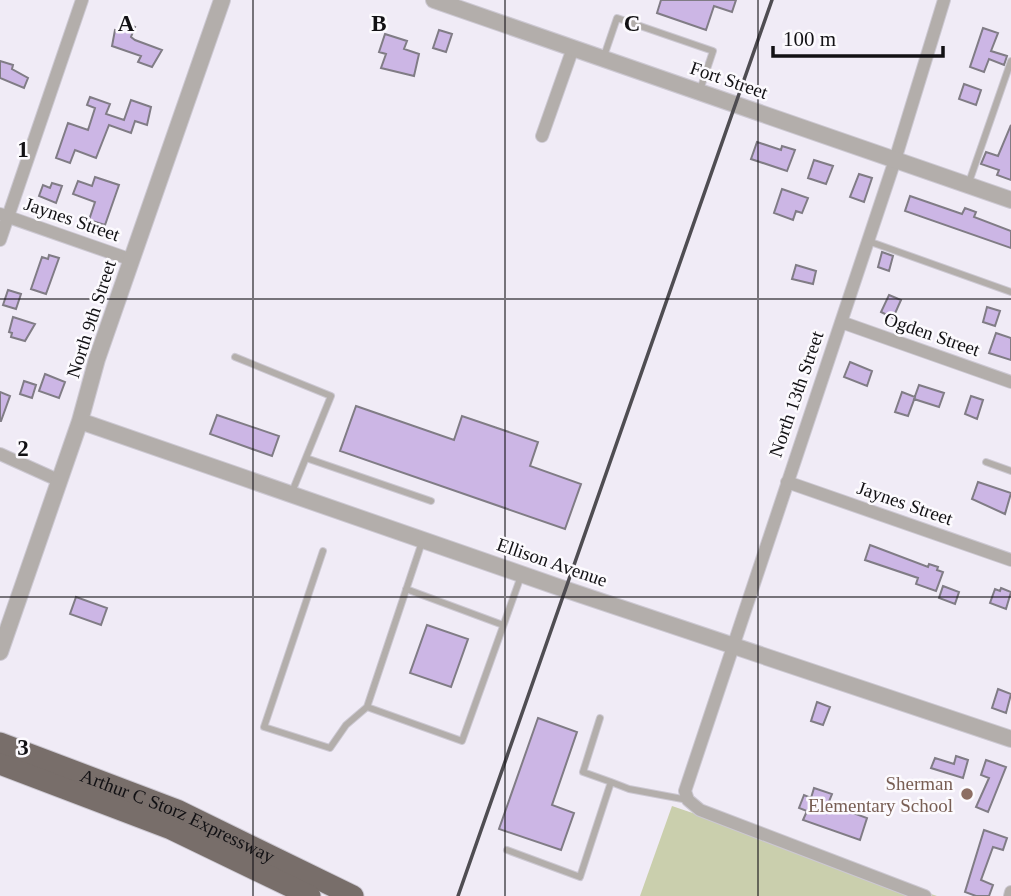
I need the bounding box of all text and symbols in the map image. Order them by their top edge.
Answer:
text: A [118,11,135,36]
text: B [371,11,387,36]
text: C [624,11,640,36]
scale bar [773,14,943,58]
text: 100 m [783,27,836,51]
street label: Fort Street [687,57,771,103]
text: 1 [17,137,29,162]
street label: Jaynes Street [21,193,123,245]
street label: North 9th Street [62,257,120,380]
street label: Ogden Street [881,308,983,360]
street label: North 13th Street [765,328,828,460]
text: 2 [17,436,29,461]
street label: Jaynes Street [854,477,956,529]
street label: Ellison Avenue [494,533,610,591]
text: 3 [17,735,29,760]
street label: Arthur C Storz Expressway [78,764,279,867]
place label: Sherman Elementary School [808,773,953,816]
marker: Sherman Elementary School [959,786,975,802]

